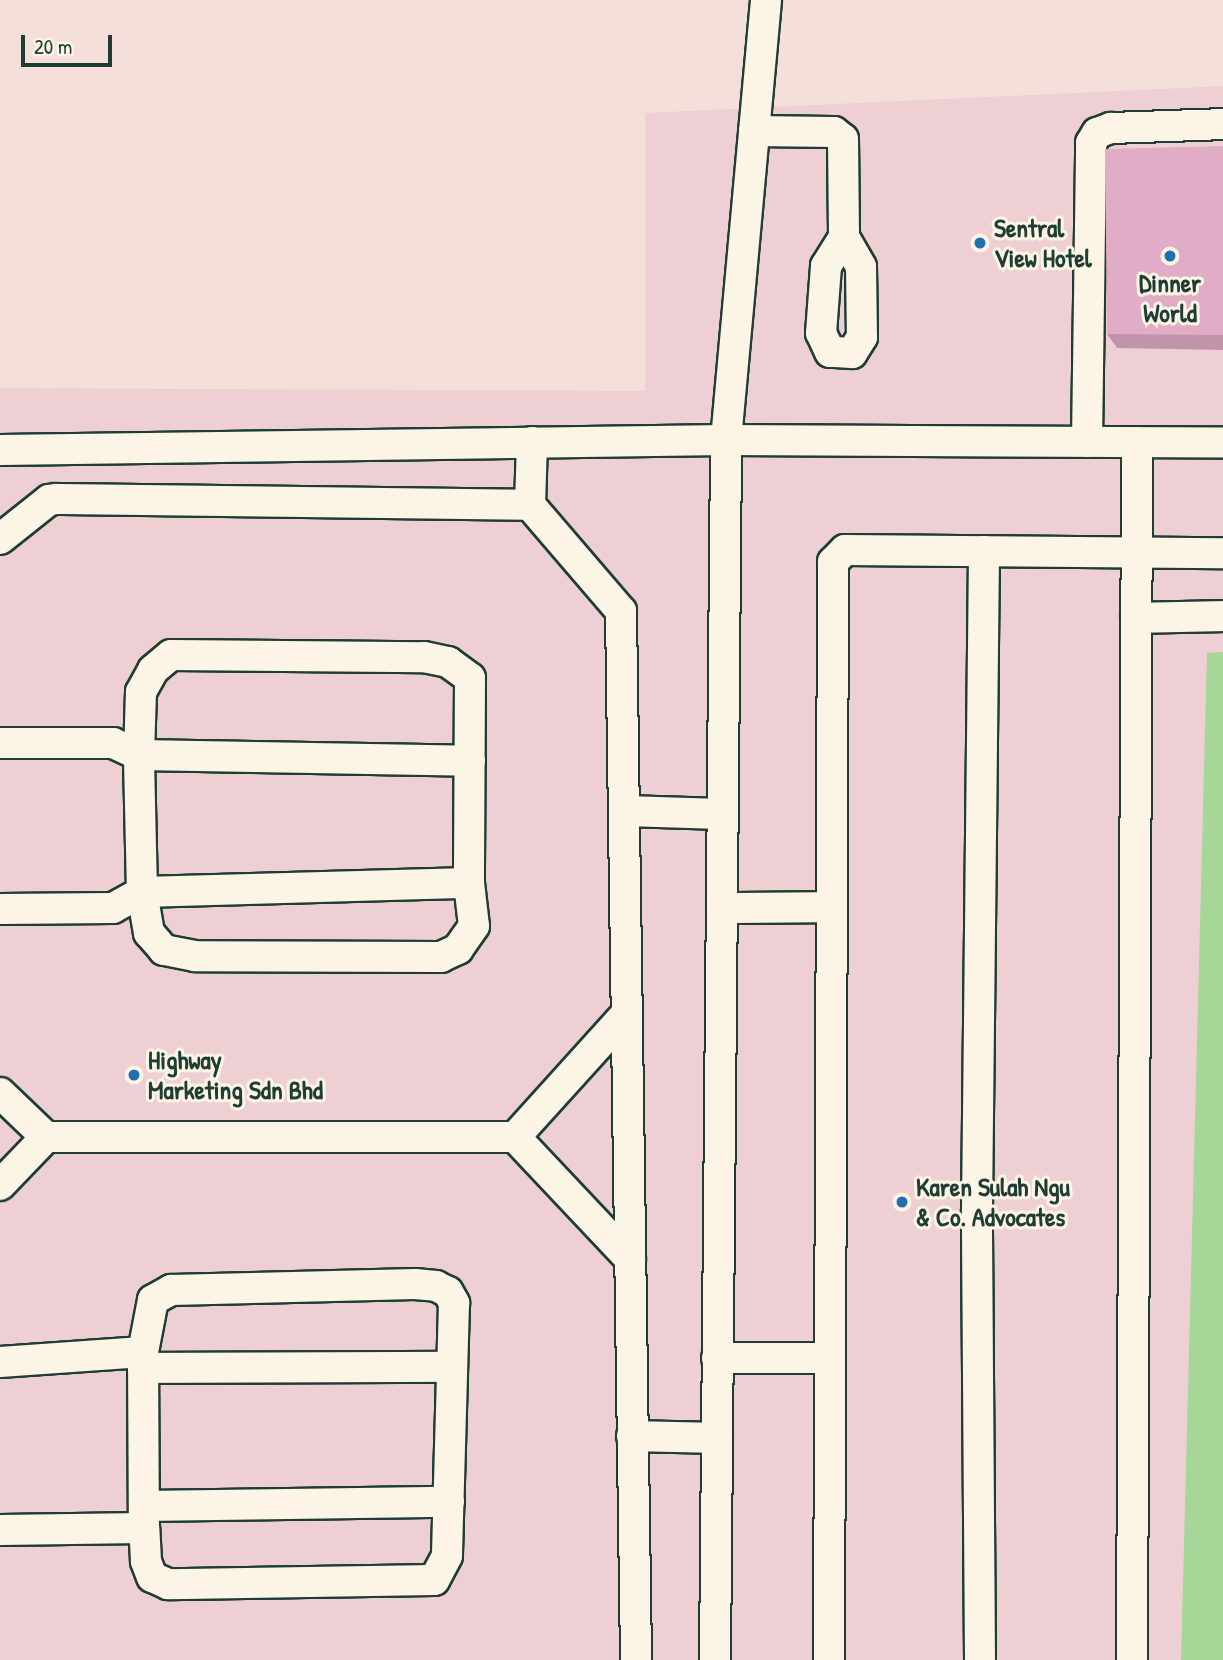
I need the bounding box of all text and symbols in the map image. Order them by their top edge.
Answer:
scale bar [24,21,116,65]
text: 20 m [34,32,72,61]
place label: Sentral View Hotel [994,212,1092,274]
marker: Sentral View Hotel [972,235,988,251]
marker: Dinner World [1162,248,1178,264]
place label: Dinner World [1139,267,1201,328]
place label: Highway Marketing Sdn Bhd [148,1044,323,1106]
marker: Highway Marketing Sdn Bhd [126,1067,142,1083]
place label: Karen Sulah Ngu & Co. Advocates [916,1171,1070,1232]
marker: Karen Sulah Ngu & Co. Advocates [894,1194,910,1210]

